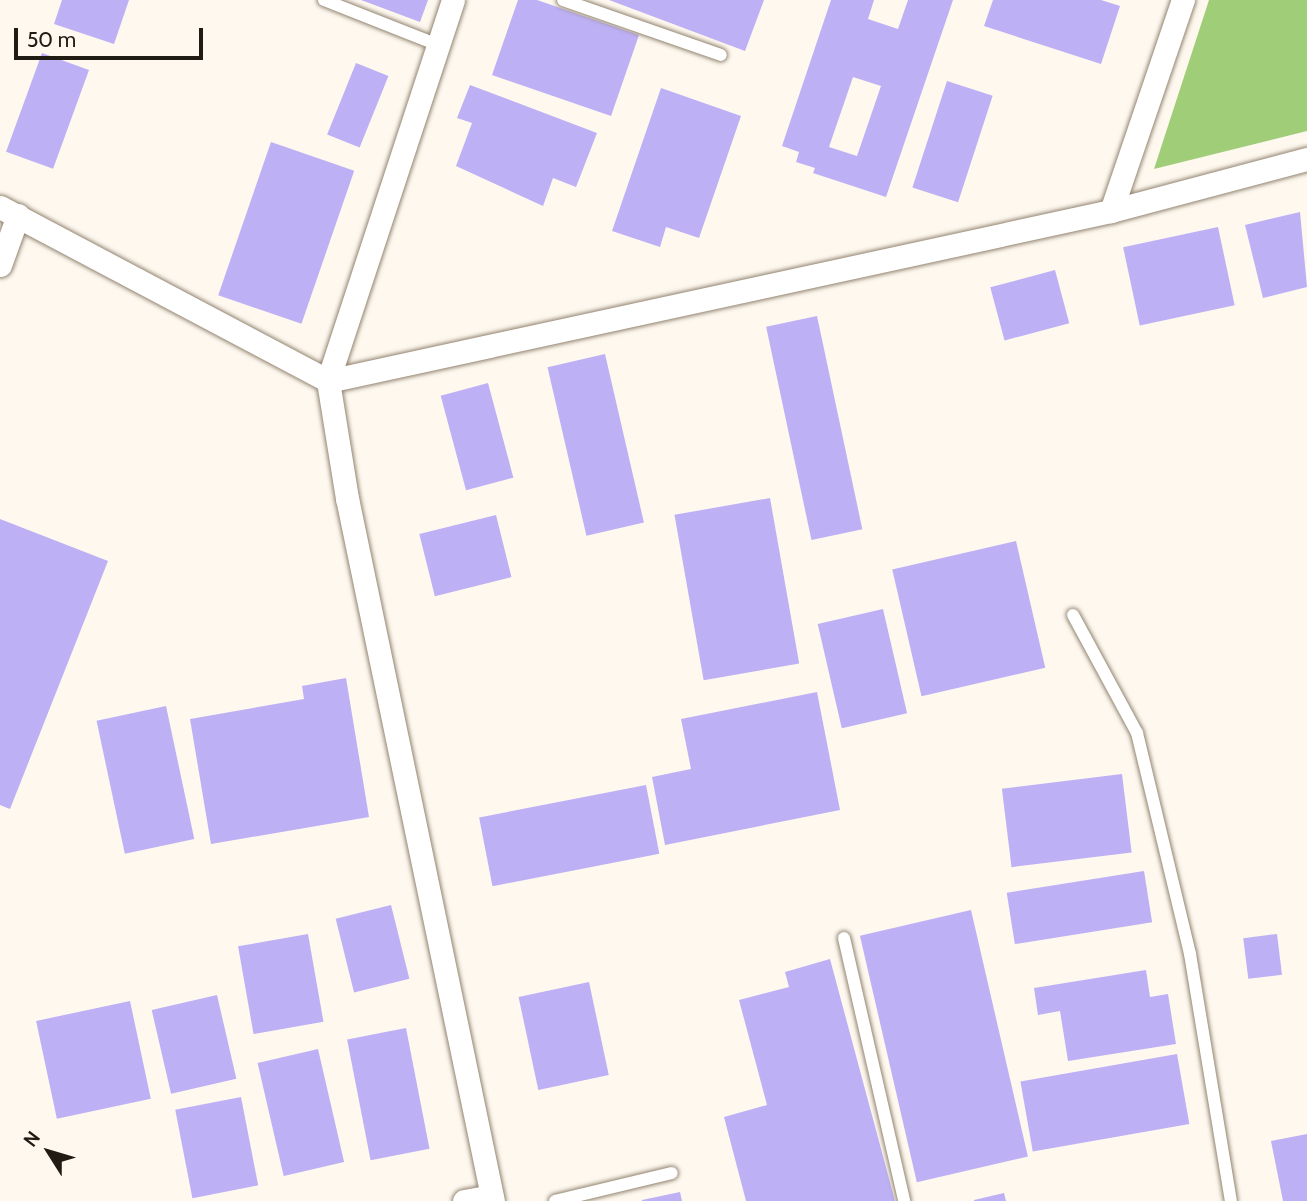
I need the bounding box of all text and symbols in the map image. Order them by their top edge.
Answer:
scale bar [18,14,206,58]
text: 50 m [27,27,76,52]
north arrow [14,1117,84,1187]
text: N [19,1127,45,1151]

